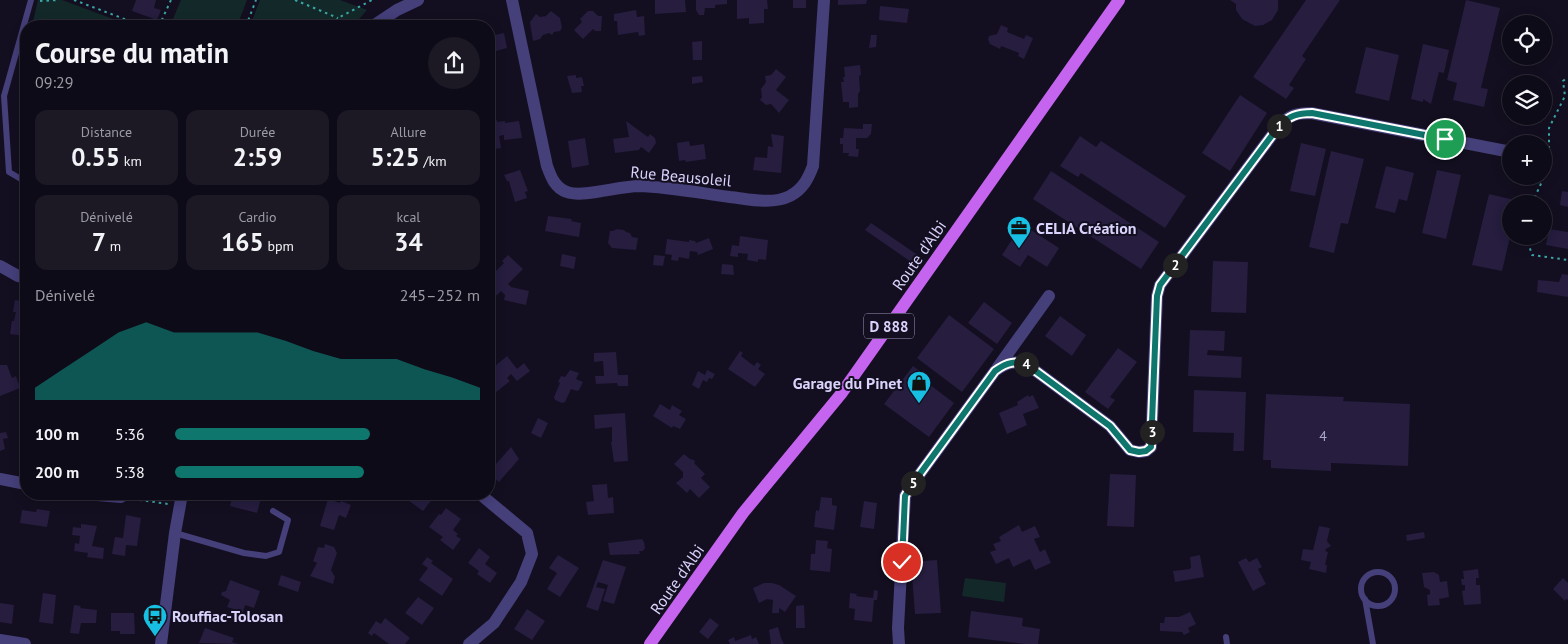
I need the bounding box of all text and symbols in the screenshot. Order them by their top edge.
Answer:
map controls [1502,15,1552,245]
button: locate [1502,15,1552,65]
text: Course du matin [35,34,229,71]
button: share [428,37,480,89]
text: 09:29 [35,72,73,92]
button: layers [1502,75,1552,125]
pin: 1 [1266,114,1292,138]
text: 1 [1276,117,1283,135]
pin [1424,118,1466,160]
text: Distance [81,123,132,141]
text: Durée [240,123,275,141]
text: Allure [391,123,426,141]
icon: arrive [1431,125,1459,153]
button: + [1502,135,1552,185]
text: 0.55 [71,141,120,173]
text: 2:59 [233,141,282,173]
text: 5:25 [370,141,420,173]
text: km [120,152,142,170]
text: /km [420,152,447,170]
street label: Rue Beausoleil [630,162,733,190]
button: − [1502,195,1552,245]
text: Dénivelé [80,208,133,226]
text: Cardio [238,208,277,226]
text: kcal [397,208,420,226]
office icon: CELIA Création [1006,215,1032,249]
street label: Route d'Albi [888,216,950,294]
place label: CELIA Création [1036,218,1137,238]
text: 7 [92,226,106,258]
text: 165 [221,226,264,258]
text: 34 [394,226,423,258]
text: m [106,237,121,255]
text: bpm [264,237,294,255]
pin: 2 [1162,252,1188,278]
text: 2 [1172,256,1179,274]
text: Dénivelé [35,285,95,305]
text: 245–252 m [400,285,480,305]
road number: D 888 [864,314,914,338]
pin: 4 [1014,352,1038,376]
text: 4 [1023,355,1030,373]
shop icon: Garage du Pinet [906,370,932,404]
place label: Garage du Pinet [793,373,902,393]
pin: 3 [1140,420,1164,444]
text: 3 [1149,423,1156,441]
text: 100 m [35,424,79,444]
text: 5:36 [115,424,145,444]
house number: 4 [1319,427,1327,445]
text: 200 m [35,462,79,482]
text: 5:38 [115,462,145,482]
pin: 5 [900,470,926,496]
text: 5 [910,474,917,492]
street label: Route d'Albi [646,540,708,618]
pin [881,541,923,583]
icon: check [888,548,916,576]
bus stop icon: Rouffiac-Tolosan [142,603,168,637]
place label: Rouffiac-Tolosan [172,606,283,626]

